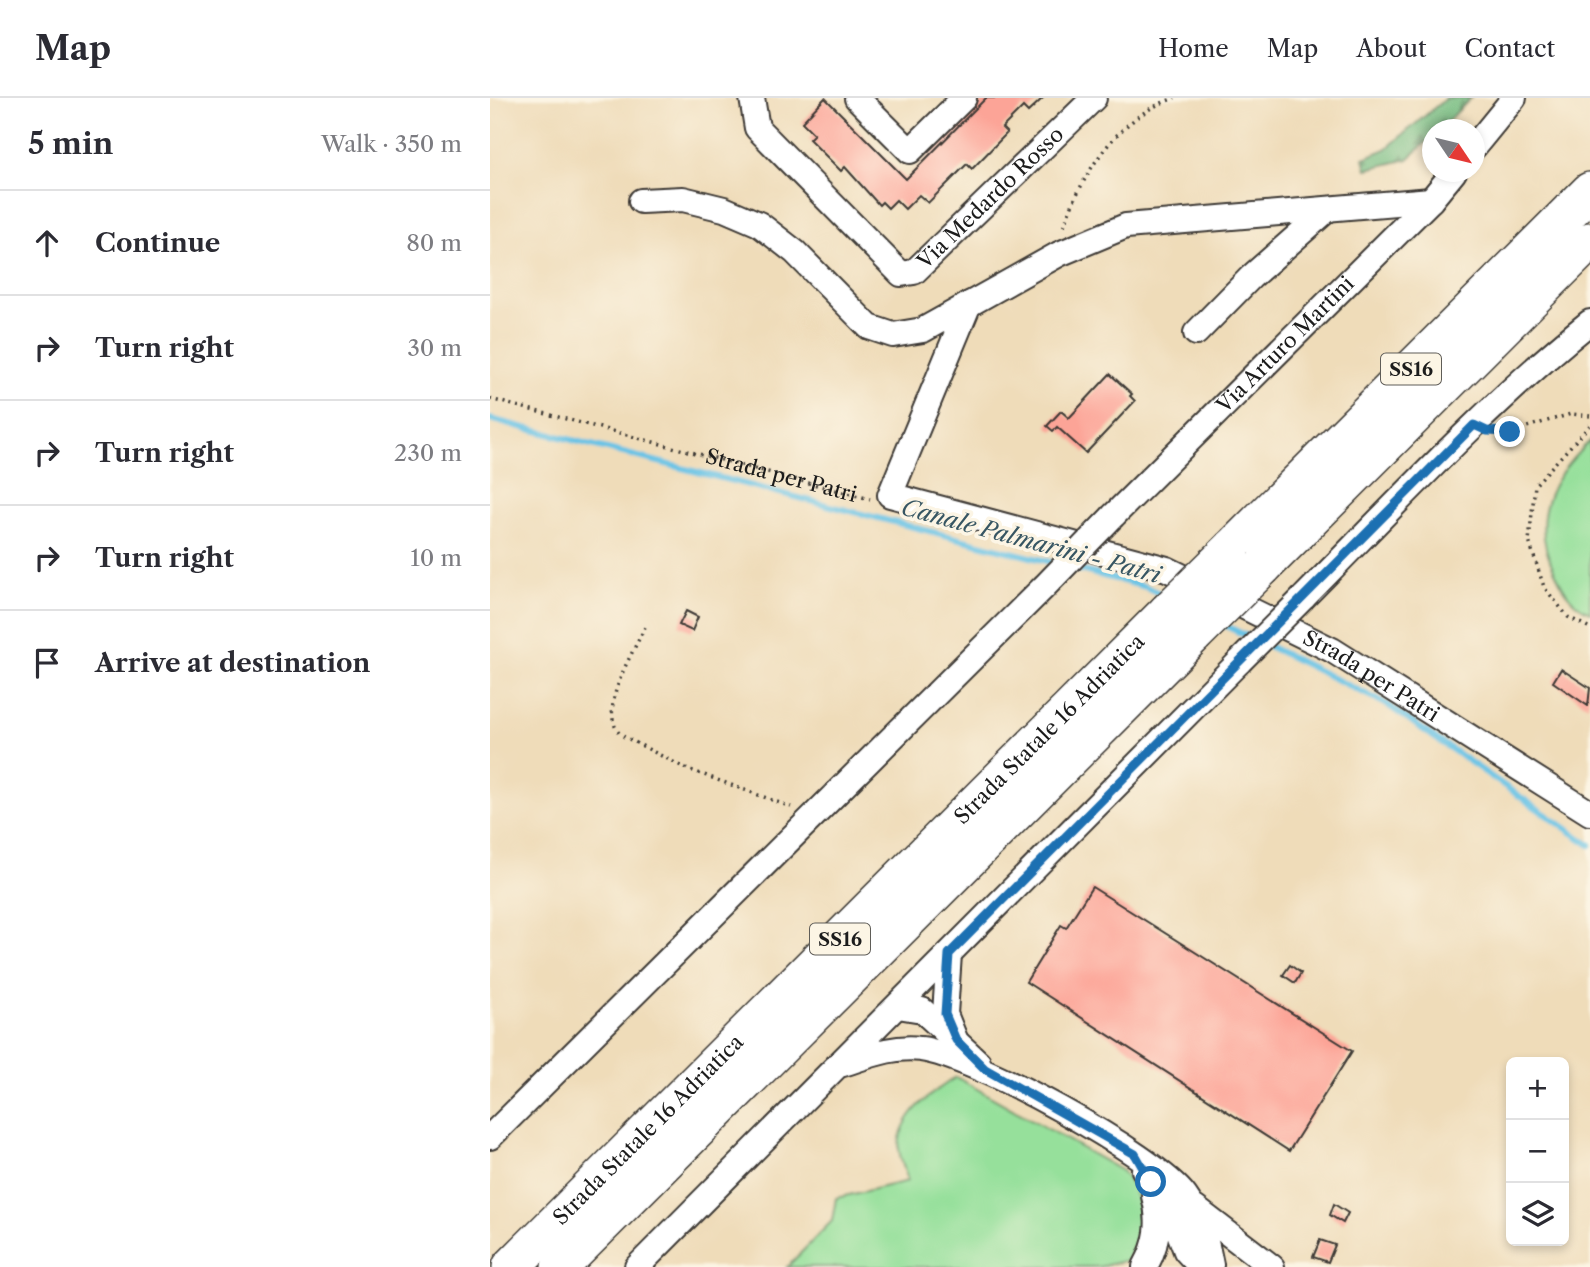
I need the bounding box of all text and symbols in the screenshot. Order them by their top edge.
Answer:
text: Map [35,28,111,69]
text: Home [1158,34,1229,63]
text: Map [1267,34,1318,63]
text: About [1356,34,1427,63]
text: Contact [1465,34,1555,63]
north arrow [1422,119,1485,182]
street label: Via Medardo Rosso [911,121,1068,275]
text: 5 min [28,125,113,162]
text: Walk · 350 m [321,130,462,158]
icon: ahead [28,224,66,262]
text: Continue [95,227,220,259]
text: 80 m [406,229,462,257]
street label: Via Arturo Martini [1210,271,1359,419]
icon: right [28,329,66,367]
text: Turn right [95,332,234,364]
text: 30 m [407,334,462,362]
road number: SS16 [1381,354,1441,384]
route end [1494,416,1525,447]
icon: right [28,434,66,472]
text: Turn right [95,437,234,469]
text: 230 m [394,439,462,467]
street label: Strada per Patri [703,443,859,507]
water label: Canale Palmarini - Patri [898,493,1165,590]
icon: right [28,539,66,577]
text: Turn right [95,542,234,574]
text: 10 m [410,544,462,572]
street label: Strada per Patri [1299,625,1444,727]
street label: Strada Statale 16 Adriatica [949,628,1150,829]
icon: arrive [28,644,66,682]
text: Arrive at destination [95,647,370,679]
road number: SS16 [810,924,870,954]
street label: Strada Statale 16 Adriatica [548,1029,749,1230]
map controls [1506,1057,1569,1246]
button: + [1506,1057,1569,1120]
button: − [1506,1120,1569,1183]
route start [1135,1166,1166,1197]
button: layers [1506,1183,1569,1246]

